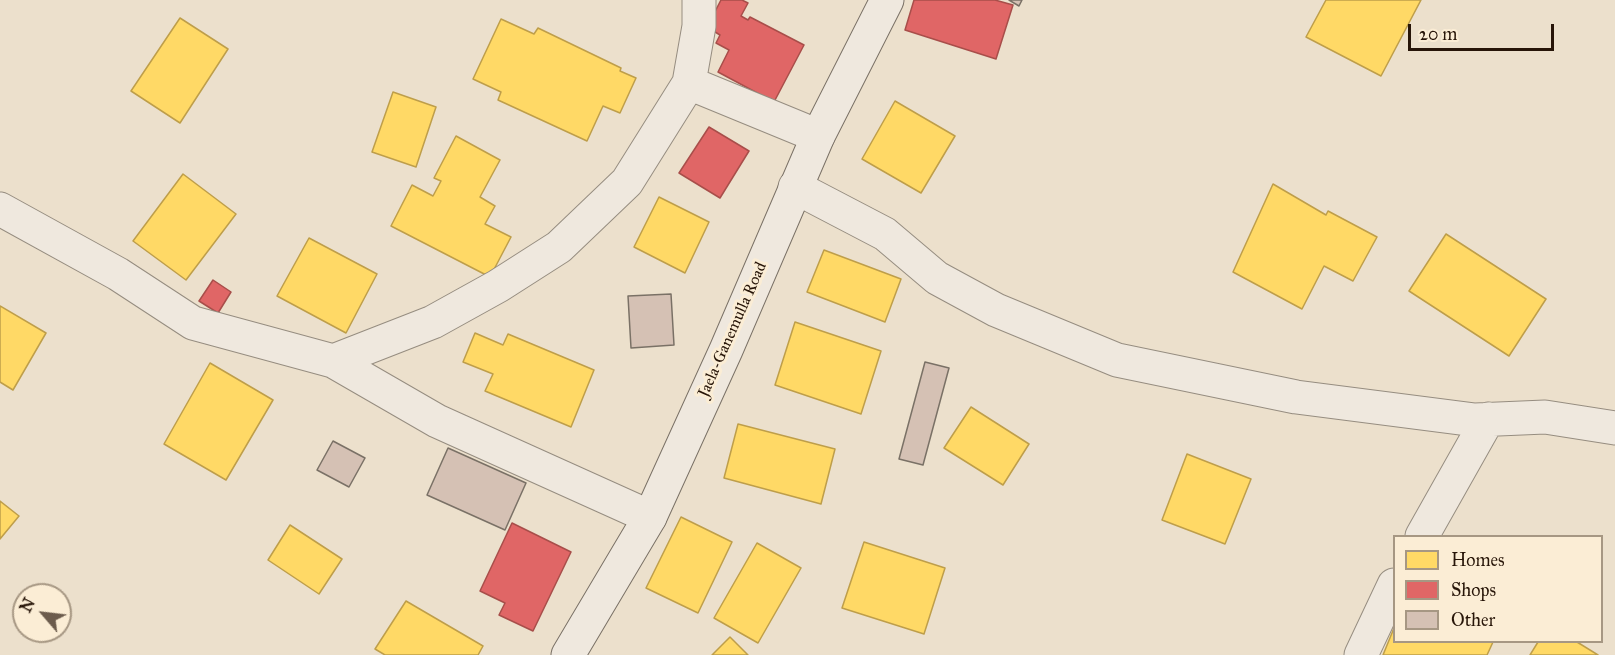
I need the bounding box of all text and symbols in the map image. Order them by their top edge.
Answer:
scale bar [1411,12,1556,50]
text: 20 m [1419,23,1457,45]
street label: Jaela-Ganemulla Road [695,260,771,400]
legend [1393,535,1603,643]
text: Homes [1451,549,1505,571]
text: Shops [1451,579,1496,601]
north arrow [12,583,72,643]
text: N [16,595,39,616]
text: Other [1451,609,1495,631]

